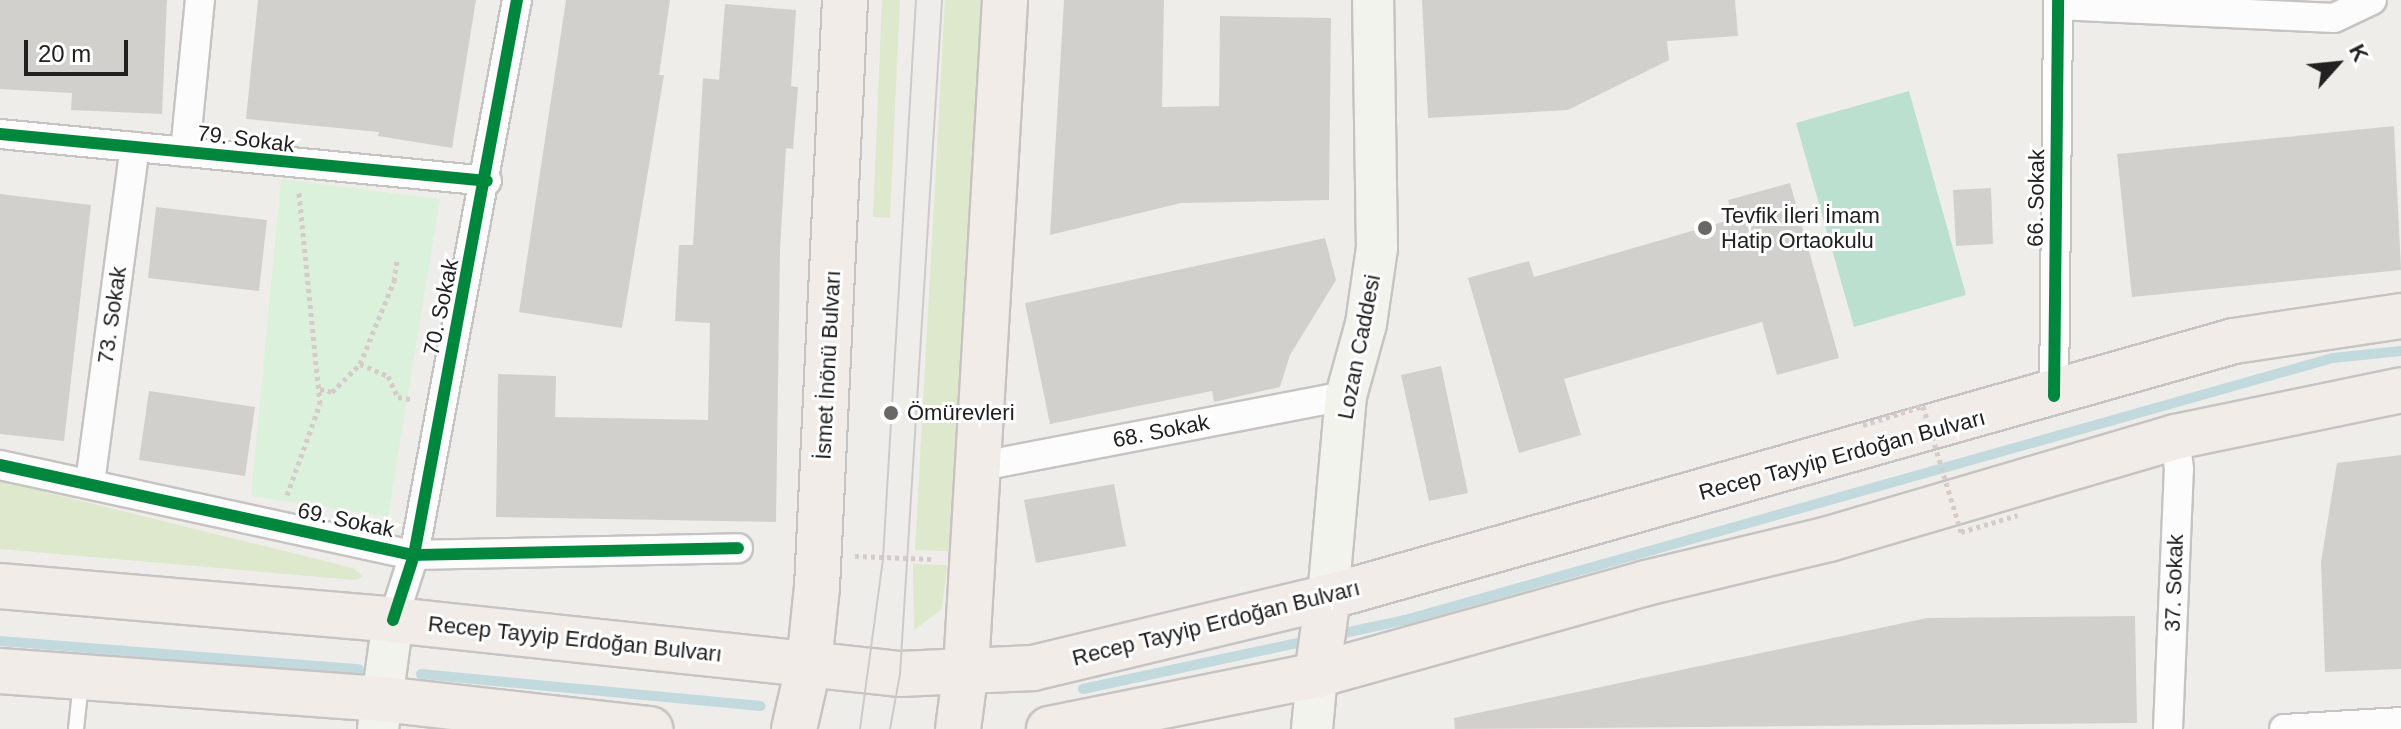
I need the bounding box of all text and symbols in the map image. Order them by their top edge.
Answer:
scale bar [28,24,132,74]
north arrow [2297,24,2377,104]
text: 20 m [38,40,91,67]
text: K [2344,40,2374,66]
street label: 79. Sokak [196,120,296,158]
street label: 66. Sokak [2022,149,2050,247]
place label: Tevfik İleri İmam Hatip Ortaokulu [1721,202,1880,254]
marker: Tevfik İleri İmam Hatip Ortaokulu [1696,219,1714,237]
street label: 70. Sokak [418,256,464,358]
street label: 73. Sokak [92,265,132,365]
street label: İsmet İnönü Bulvarı [810,270,846,460]
street label: Lozan Caddesi [1332,272,1386,422]
place label: Ömürevleri [907,400,1015,426]
marker: Ömürevleri [882,404,900,422]
street label: Recep Tayyip Erdoğan Bulvarı [1696,404,1988,506]
street label: 68. Sokak [1110,409,1212,453]
street label: 69. Sokak [295,497,397,543]
street label: 37. Sokak [2159,534,2189,632]
street label: Recep Tayyip Erdoğan Bulvarı [1069,574,1363,672]
street label: Recep Tayyip Erdoğan Bulvarı [426,610,724,668]

